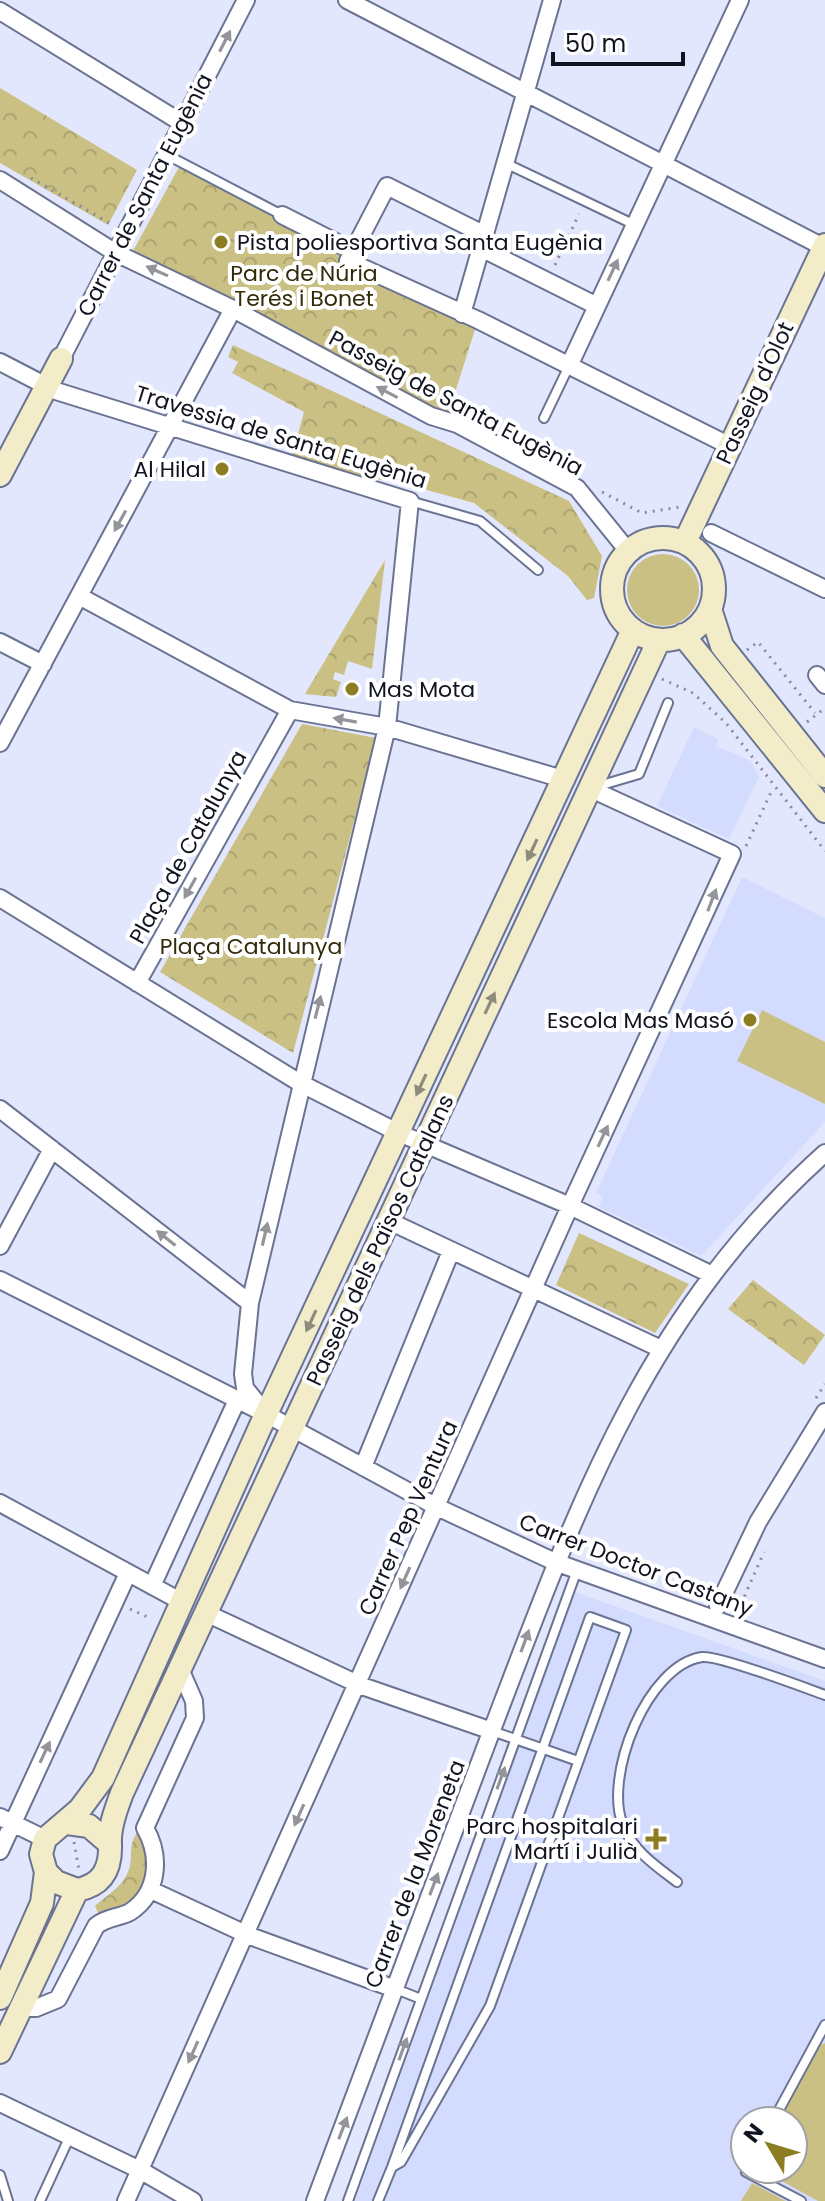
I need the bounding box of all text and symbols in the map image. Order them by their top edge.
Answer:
scale bar [553,16,683,66]
text: 50 m [565,27,626,60]
one-way arrow [219,29,232,52]
street label: Carrer de Santa Eugènia [70,68,220,322]
place label: Pista poliesportiva Santa Eugènia [237,227,603,258]
marker: Pista poliesportiva Santa Eugènia [212,233,230,251]
park label: Parc de Núria Terés i Bonet [230,258,378,314]
one-way arrow [606,259,620,282]
one-way arrow [145,265,168,278]
street label: Passeig d'Olot [709,317,801,469]
street label: Passeig de Santa Eugènia [324,323,588,483]
street label: Travessia de Santa Eugènia [131,378,431,496]
one-way arrow [375,386,398,399]
place label: Al Hilal [134,454,206,485]
marker: Al Hilal [213,460,231,478]
one-way arrow [113,509,126,532]
place label: Mas Mota [368,674,475,705]
marker: Mas Mota [343,680,361,698]
one-way arrow [333,713,358,726]
street label: Plaça de Catalunya [122,745,254,949]
one-way arrow [525,839,539,862]
one-way arrow [184,877,198,899]
one-way arrow [706,888,719,912]
park label: Plaça Catalunya [160,931,342,962]
one-way arrow [484,991,497,1014]
one-way arrow [313,995,325,1020]
place label: Escola Mas Masó [547,1005,734,1036]
marker: Escola Mas Masó [741,1011,759,1029]
one-way arrow [414,1074,428,1097]
street label: Passeig dels Països Catalans [299,1089,461,1391]
one-way arrow [596,1124,610,1147]
one-way arrow [259,1221,272,1246]
one-way arrow [156,1230,176,1246]
one-way arrow [304,1309,318,1333]
street label: Carrer Pep Ventura [351,1415,465,1621]
street label: Carrer Doctor Castany [515,1506,758,1624]
one-way arrow [398,1566,412,1590]
one-way arrow [519,1629,532,1653]
one-way arrow [38,1741,52,1764]
street label: Carrer de la Moreneta [357,1755,473,1993]
one-way arrow [495,1766,508,1790]
one-way arrow [292,1803,305,1827]
place label: Parc hospitalari Martí i Julià [466,1811,638,1867]
marker: Parc hospitalari Martí i Julià [645,1828,667,1850]
one-way arrow [428,1872,441,1896]
one-way arrow [397,2037,410,2061]
one-way arrow [186,2041,200,2064]
north arrow [729,2105,809,2185]
one-way arrow [337,2116,350,2140]
text: N [736,2117,771,2149]

